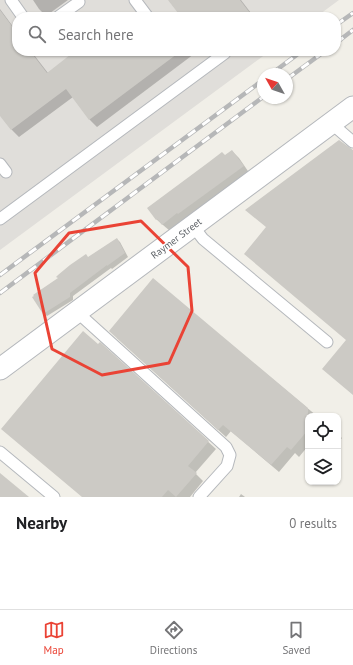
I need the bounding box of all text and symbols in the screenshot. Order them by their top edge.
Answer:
search box [12,12,341,56]
icon: search [26,23,48,45]
text: Search here [58,25,134,44]
north arrow [257,68,293,104]
street label: Raymer Street [148,215,205,262]
map controls [305,413,341,485]
button: locate [305,413,341,449]
button: layers [305,449,341,485]
text: Nearby [16,512,67,534]
text: 0 results [289,515,337,532]
tab: Map [43,619,65,657]
tab: Directions [150,619,197,657]
tab: Saved [282,619,310,657]

